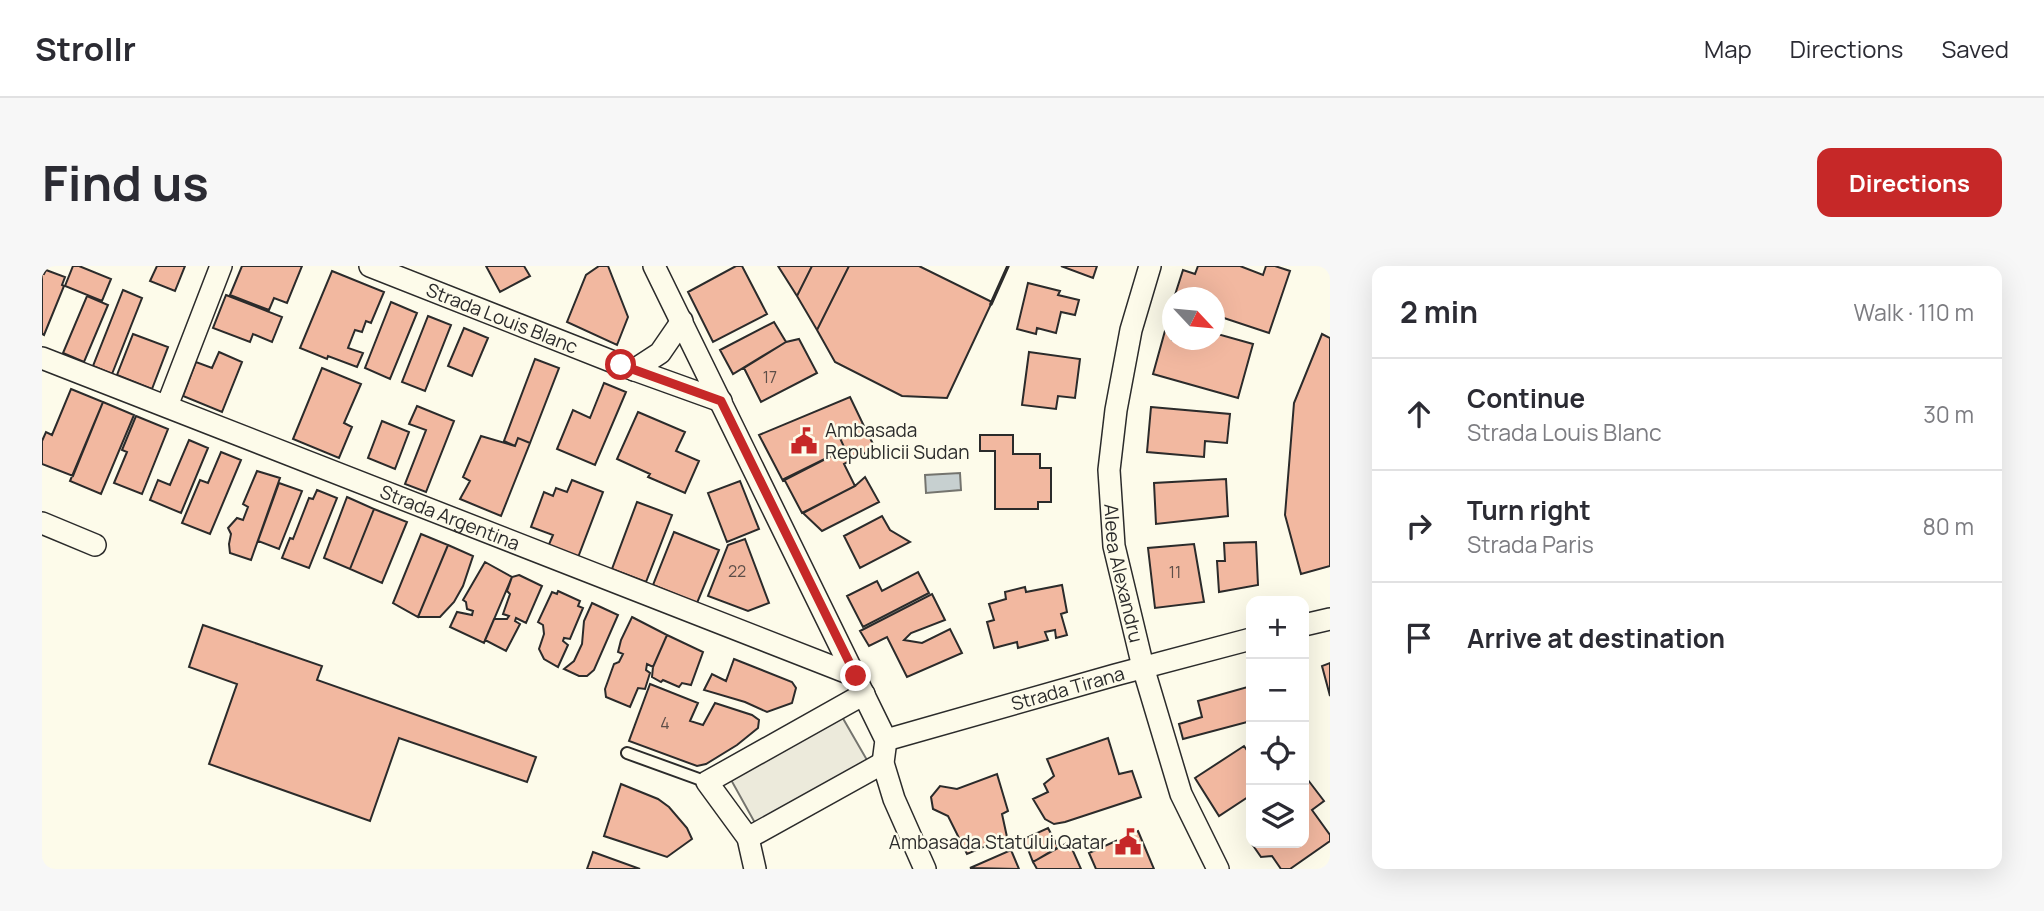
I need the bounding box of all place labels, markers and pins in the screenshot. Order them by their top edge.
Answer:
place label: Ambasada Republicii Sudan [825,417,969,465]
public building icon: Ambasada Republicii Sudan [789,426,819,456]
public building icon: Ambasada Statului Qatar [1113,827,1143,857]
place label: Ambasada Statului Qatar [889,829,1107,855]

